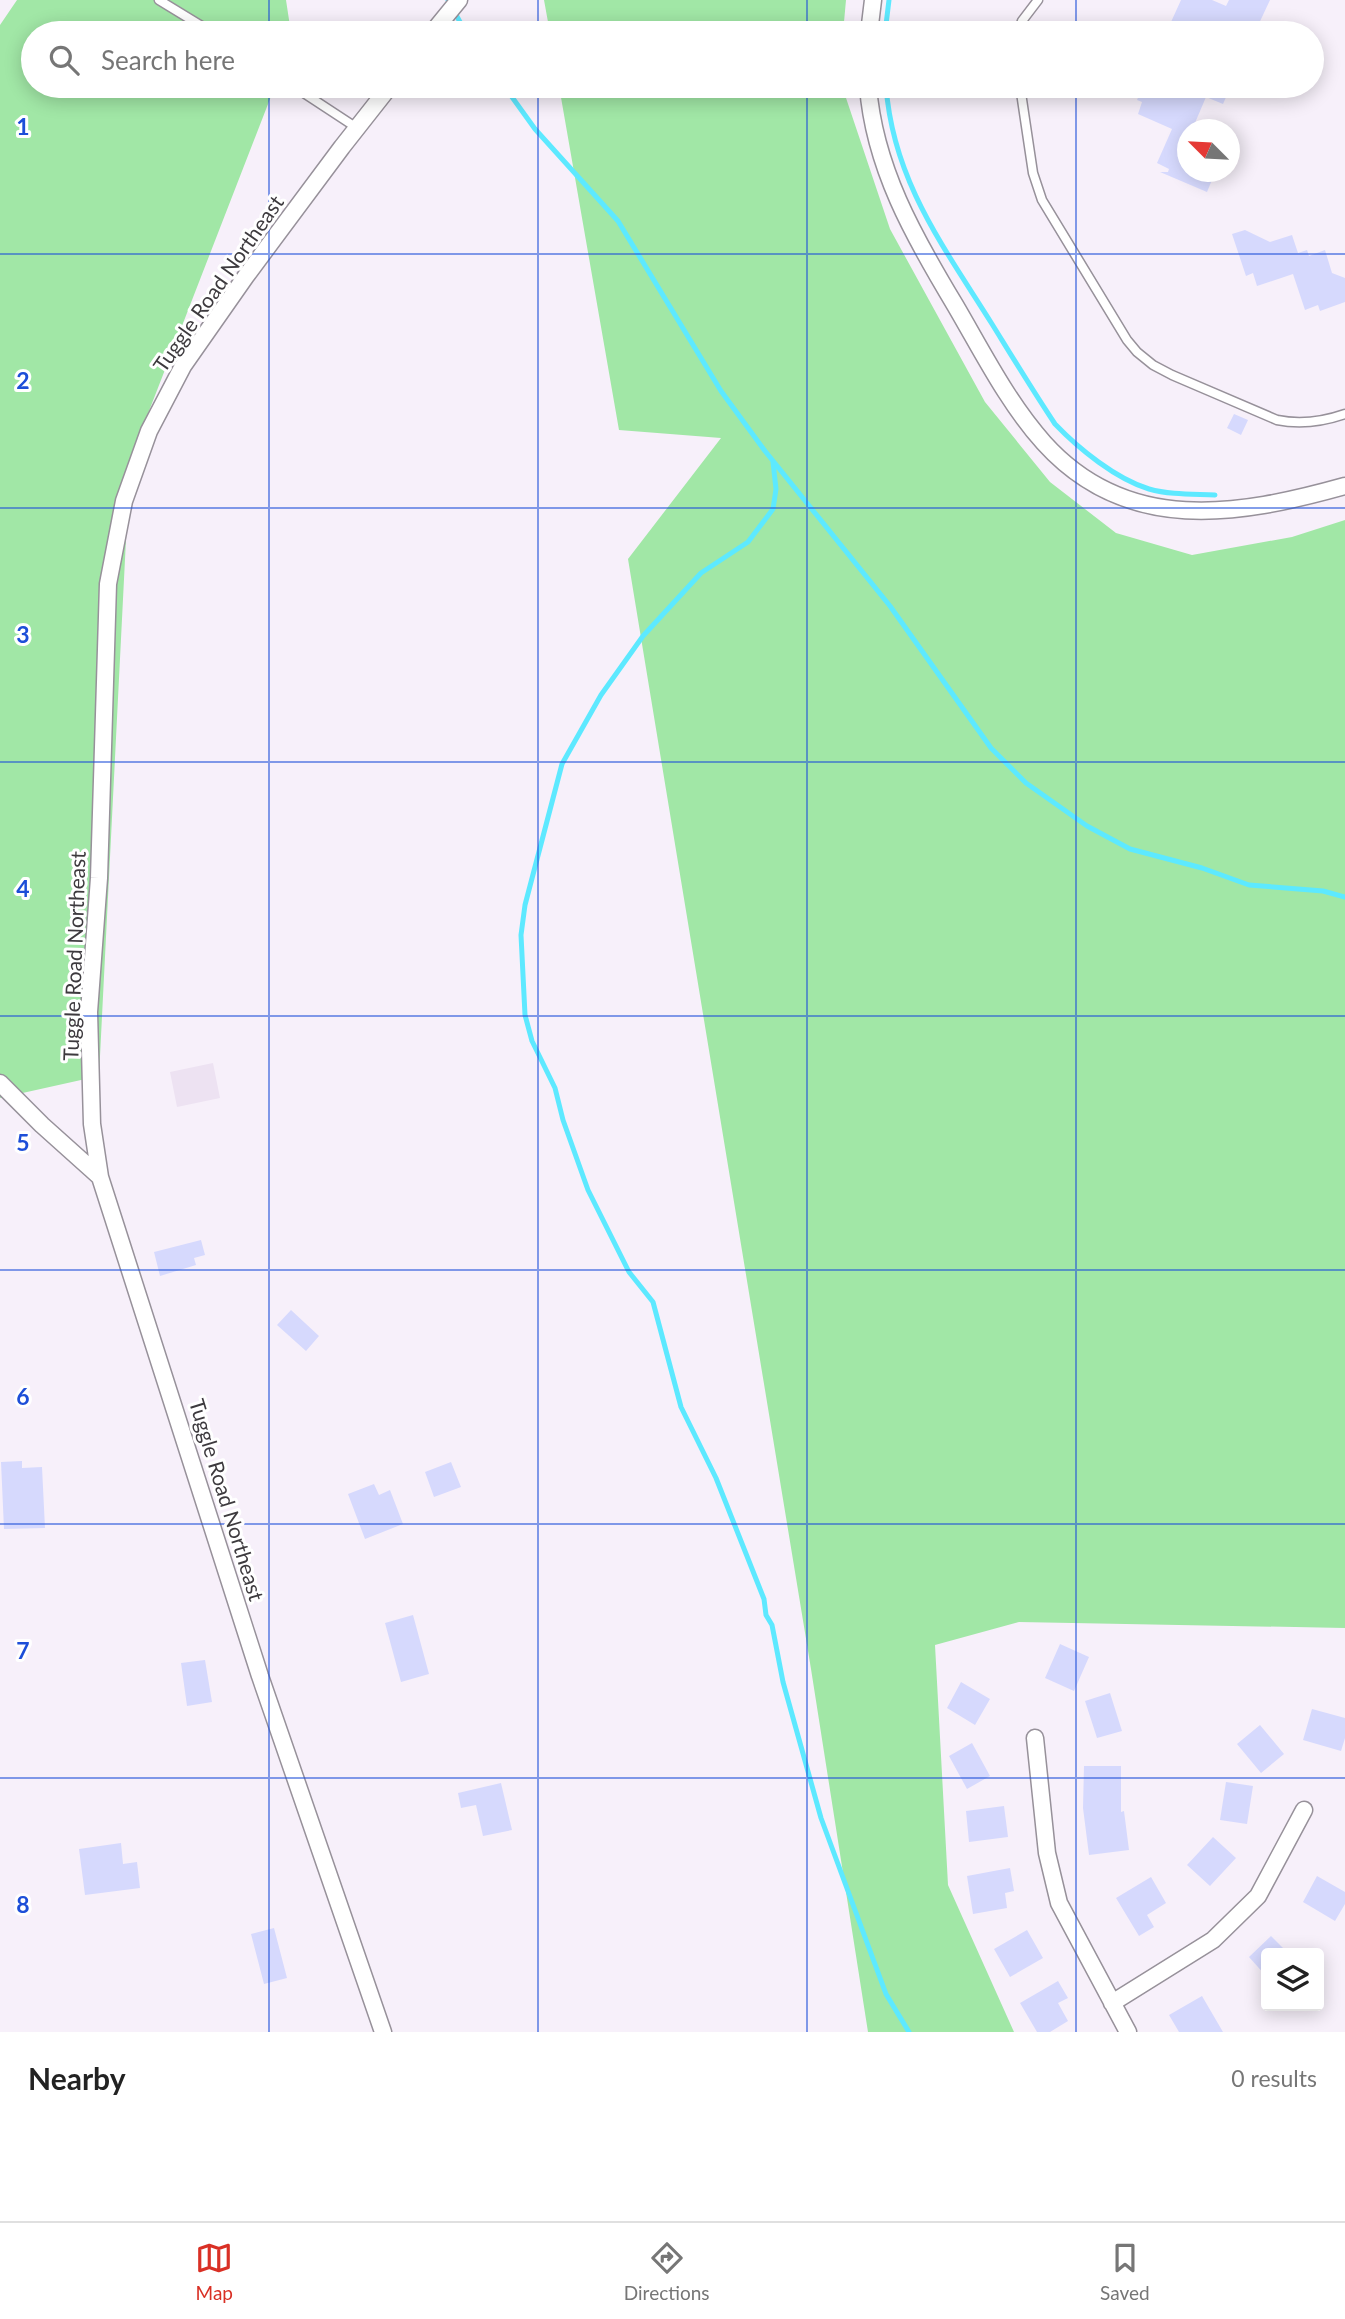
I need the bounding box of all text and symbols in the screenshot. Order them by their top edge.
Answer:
search box [21,21,1324,98]
icon: search [45,41,83,79]
text: Search here [101,44,235,76]
text: 1 [16,112,30,140]
north arrow [1177,119,1240,182]
street label: Tuggle Road Northeast [147,190,288,376]
text: 2 [16,366,30,394]
text: 3 [16,620,30,648]
street label: Tuggle Road Northeast [57,850,90,1061]
text: 4 [16,874,30,902]
text: 5 [16,1128,30,1156]
text: 6 [16,1382,30,1410]
street label: Tuggle Road Northeast [185,1396,270,1604]
text: 7 [16,1636,30,1664]
text: 8 [16,1890,30,1918]
map controls [1261,1948,1324,2011]
button: layers [1261,1948,1324,2011]
text: Nearby [28,2060,126,2096]
text: 0 results [1231,2064,1317,2092]
tab: Map [195,2239,233,2304]
tab: Directions [624,2239,710,2304]
tab: Saved [1100,2239,1150,2304]

